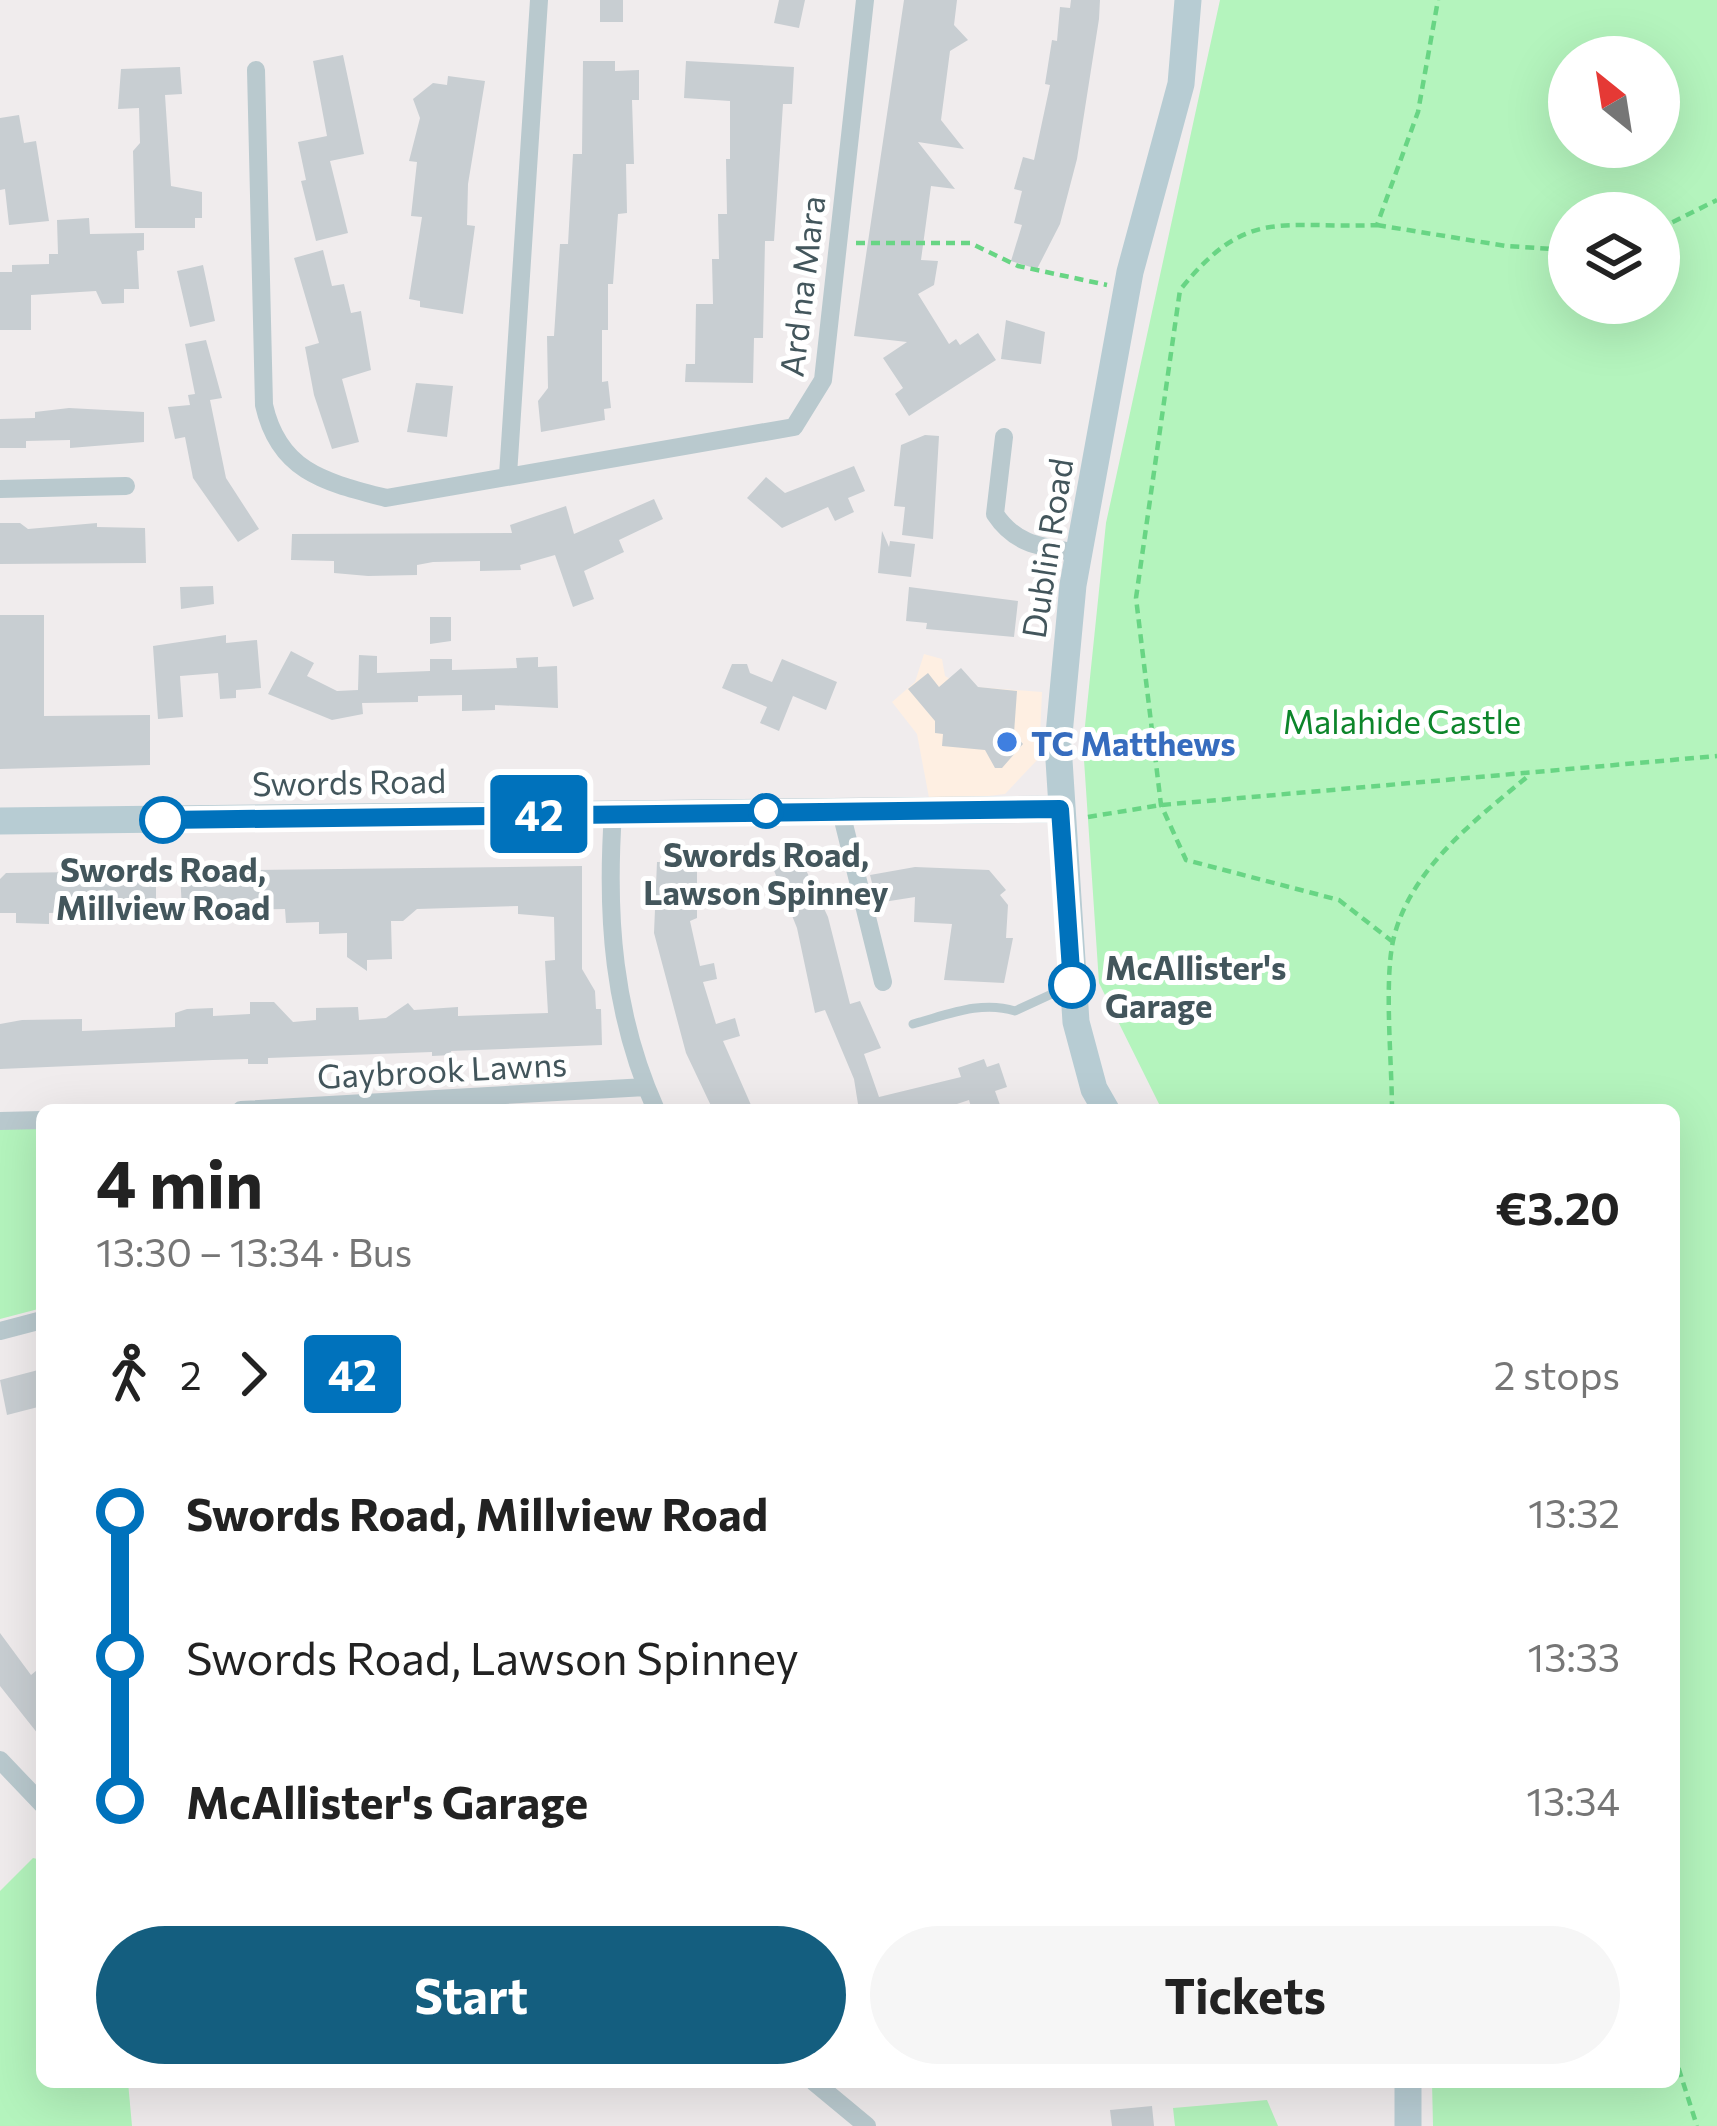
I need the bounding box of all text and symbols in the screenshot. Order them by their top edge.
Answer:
north arrow [1548,36,1680,168]
map controls [1548,36,1680,324]
button: layers [1548,192,1680,324]
street label: Ard na Mara [770,193,832,379]
street label: Dublin Road [1012,455,1080,641]
park label: Malahide Castle [1283,700,1521,741]
place label: TC Matthews [1031,722,1236,763]
marker: TC Matthews [994,729,1020,755]
street label: Swords Road [252,759,446,803]
line badge: 42 [485,775,593,853]
text: 42 [514,788,564,840]
marker: Swords Road, Lawson Spinney [750,795,782,827]
marker: Swords Road, Millview Road [141,798,185,842]
place label: Swords Road, Lawson Spinney [643,833,889,912]
place label: Swords Road, Millview Road [56,848,270,927]
place label: McAllister's Garage [1105,946,1286,1025]
marker: McAllister's Garage [1050,963,1094,1007]
street label: Gaybrook Lawns [316,1042,568,1096]
text: 4 min [96,1141,263,1222]
text: €3.20 [1496,1179,1620,1234]
text: 13:30 – 13:34 · Bus [96,1227,412,1275]
icon: walk [96,1341,162,1407]
icon: forward [220,1341,286,1407]
text: 42 [328,1348,377,1400]
text: 2 [180,1350,202,1398]
text: 2 stops [1494,1350,1620,1398]
text: Swords Road, Millview Road [186,1485,768,1540]
text: 13:32 [1528,1488,1620,1536]
text: Swords Road, Lawson Spinney [186,1629,799,1684]
text: 13:33 [1527,1632,1620,1680]
text: McAllister's Garage [186,1773,588,1828]
text: 13:34 [1526,1776,1620,1824]
button: Start [96,1926,846,2064]
button: Tickets [870,1926,1620,2064]

